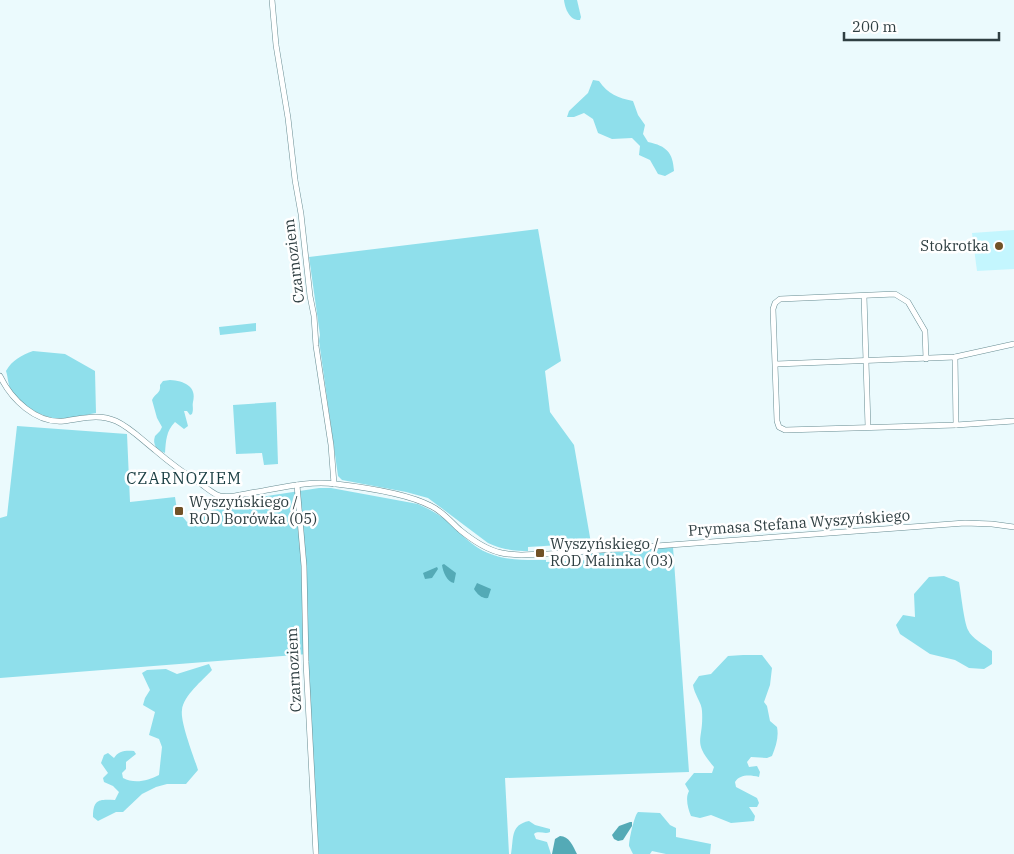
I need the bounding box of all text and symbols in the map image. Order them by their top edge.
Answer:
scale bar [844,10,999,42]
text: 200 m [852,17,897,36]
street label: Czarnoziem [279,218,308,304]
place label: Stokrotka [920,236,989,255]
marker: Stokrotka [993,240,1005,252]
district label: CZARNOZIEM [126,468,242,488]
place label: Wyszyńskiego / ROD Borówka (05) [189,492,317,528]
marker: Wyszyńskiego / ROD Borówka (05) [173,505,185,517]
street label: Prymasa Stefana Wyszyńskiego [687,505,911,540]
place label: Wyszyńskiego / ROD Malinka (03) [550,534,673,570]
marker: Wyszyńskiego / ROD Malinka (03) [534,547,546,559]
street label: Czarnoziem [282,627,305,713]

